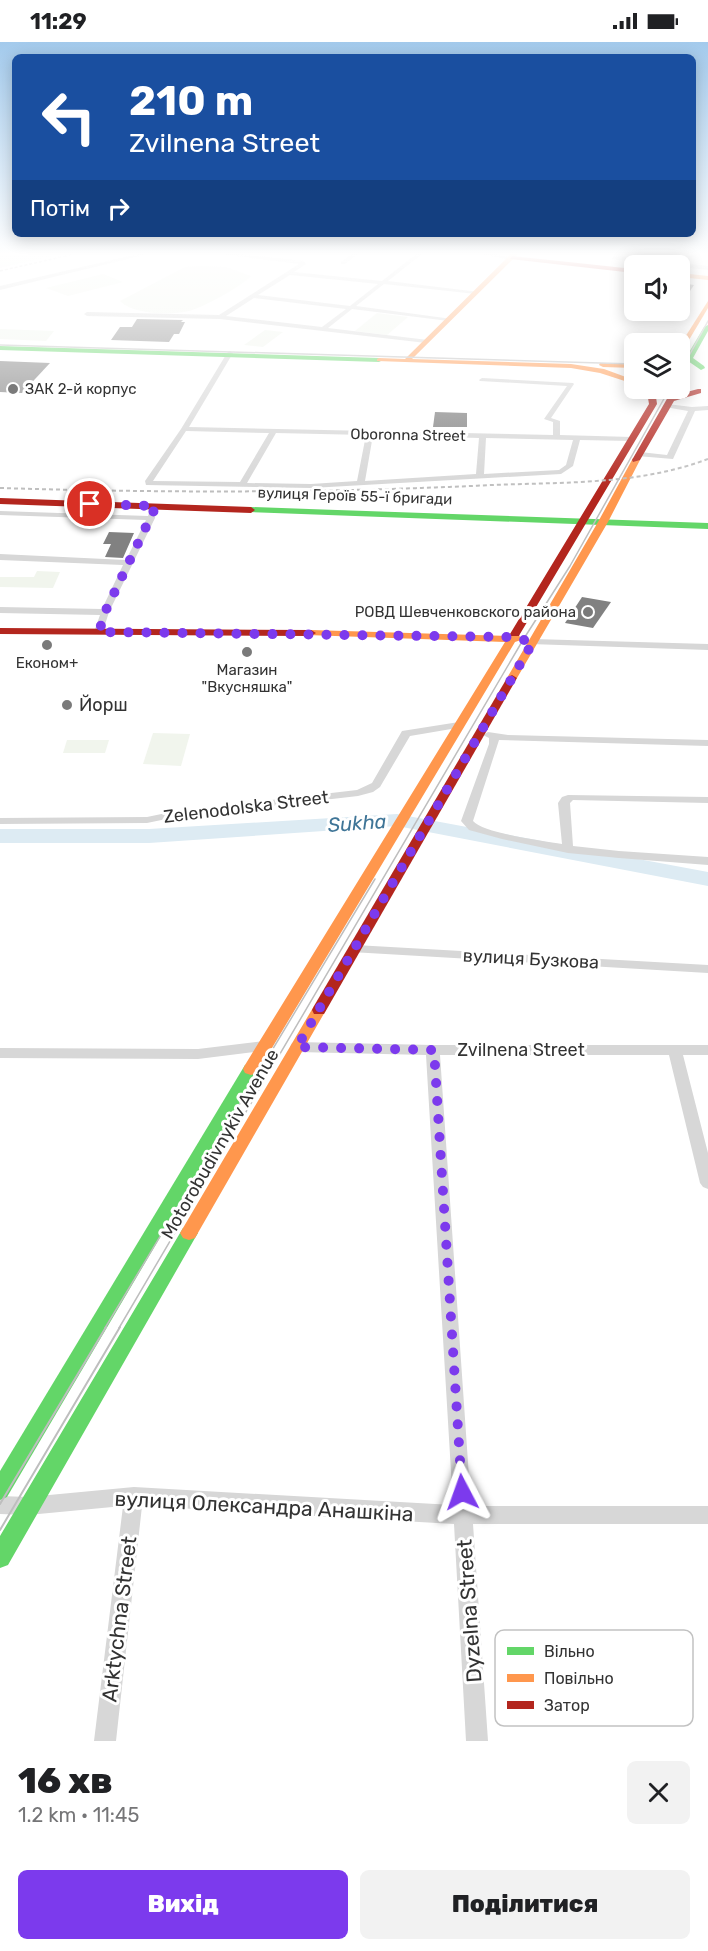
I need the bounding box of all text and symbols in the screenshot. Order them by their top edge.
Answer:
text: 11:29 [30,8,87,35]
text: 210 m [129,76,253,126]
icon: left [30,78,108,156]
text: Zvilnena Street [129,127,320,159]
icon: right [102,192,135,225]
text: Потім [30,195,90,222]
map controls [624,255,690,399]
button: sound [624,255,690,321]
button: layers [624,333,690,399]
place label: ЗАК 2-й корпус [25,380,137,398]
marker: ЗАК 2-й корпус [6,382,20,396]
street label: Oboronna Street [350,425,466,445]
pin [64,478,115,529]
street label: вулиця Героїв 55-ї бригади [257,484,453,508]
icon: arrive [73,487,106,520]
place label: РОВД Шевченковского района [355,603,576,621]
marker: РОВД Шевченковского района [581,605,595,619]
marker: Економ+ [40,638,54,652]
marker: Магазин "Вкусняшка" [240,645,254,659]
place label: Економ+ [16,654,78,672]
place label: Магазин "Вкусняшка" [202,661,292,696]
place label: Йорш [79,694,128,716]
marker: Йорш [60,698,74,712]
street label: Zelenodolska Street [162,786,330,828]
water label: Sukha [327,809,387,837]
street label: вулиця Бузкова [462,944,600,974]
street label: Zvilnena Street [457,1039,585,1061]
street label: Motorobudivnykiv Avenue [156,1045,284,1243]
position arrow [430,1460,494,1524]
street label: вулиця Олександра Анашкіна [114,1486,414,1526]
street label: Arktychna Street [96,1535,142,1703]
street label: Dyzelna Street [452,1538,486,1684]
legend [495,1630,693,1726]
text: Вільно [544,1642,595,1661]
text: Повільно [544,1669,614,1688]
text: Затор [544,1696,590,1715]
text: 16 хв [18,1759,113,1802]
button: close [627,1761,690,1824]
text: 1.2 km · 11:45 [18,1803,139,1827]
button: Вихід [18,1870,348,1939]
button: Поділитися [360,1870,690,1939]

